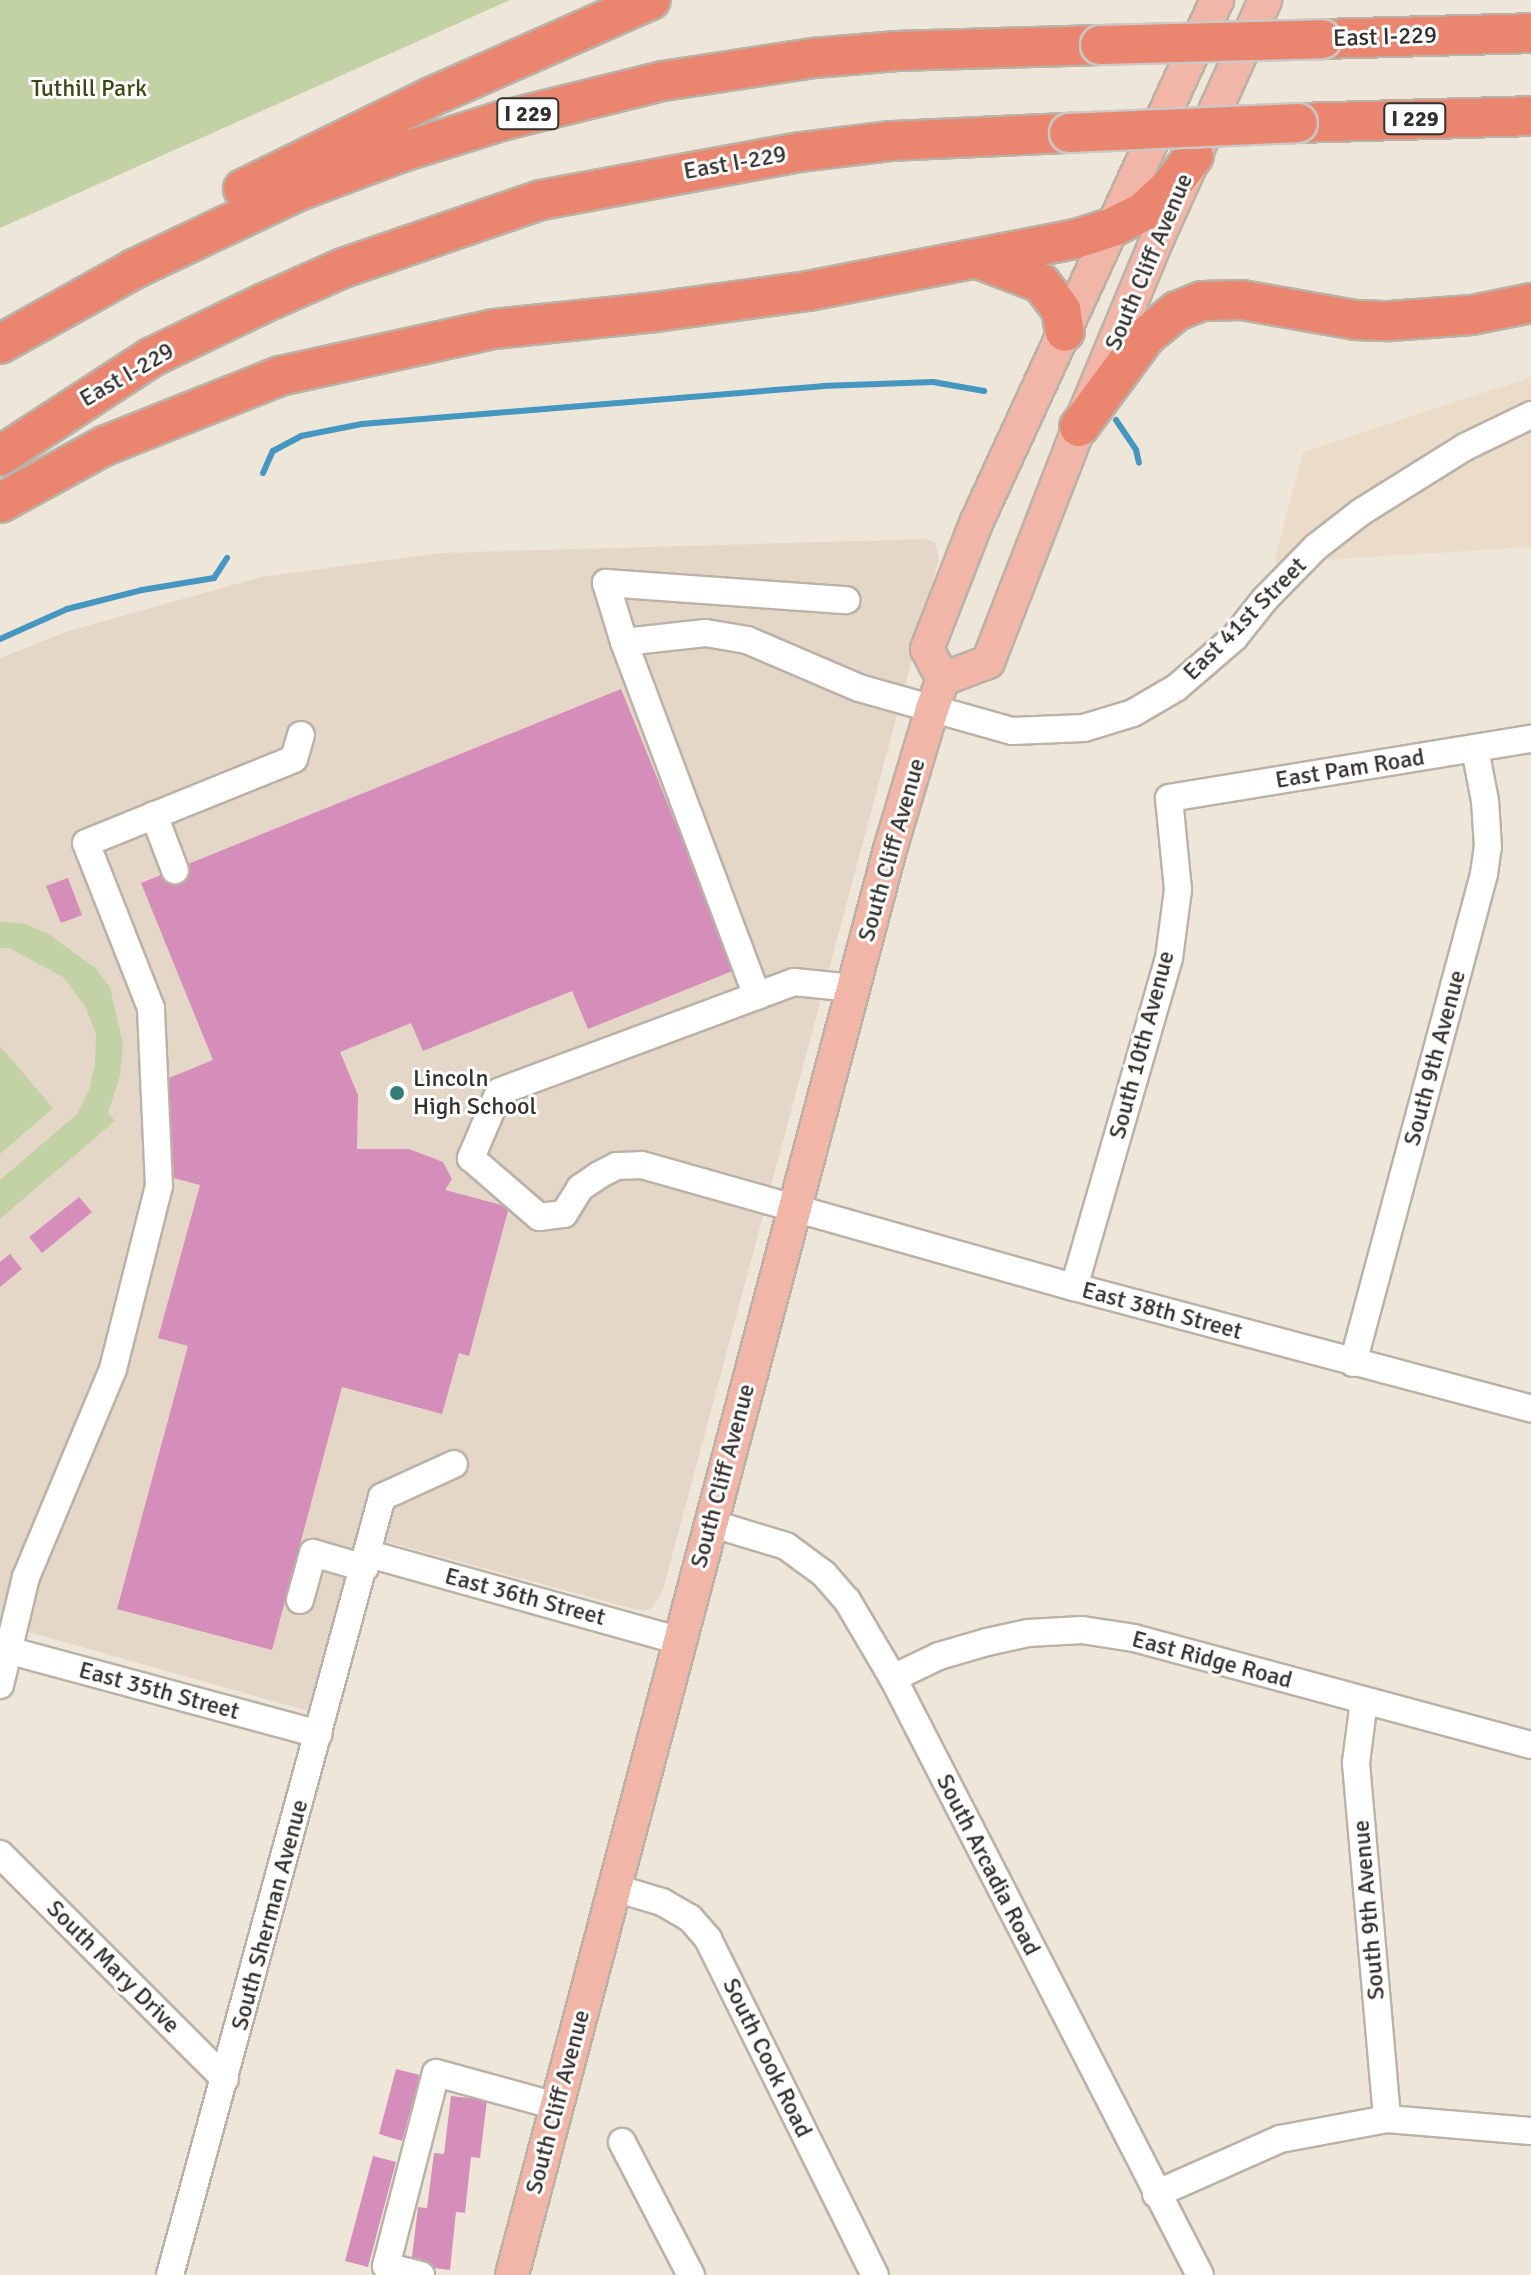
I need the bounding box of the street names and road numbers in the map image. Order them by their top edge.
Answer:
street label: East I-229 [1332,21,1438,53]
road number: I 229 [496,96,560,132]
road number: I 229 [1383,101,1447,137]
street label: East I-229 [681,140,789,186]
street label: South Cliff Avenue [1099,169,1199,355]
street label: East I-229 [75,337,179,413]
street label: East 41st Street [1177,551,1313,687]
street label: East Pam Road [1273,743,1427,795]
street label: South Cliff Avenue [852,755,932,945]
street label: South 10th Avenue [1103,948,1181,1142]
street label: South 9th Avenue [1398,967,1472,1149]
street label: East 38th Street [1079,1276,1245,1346]
street label: South Cliff Avenue [685,1381,761,1571]
street label: East 36th Street [442,1562,608,1632]
street label: East Ridge Road [1129,1625,1295,1695]
street label: East 35th Street [76,1656,242,1726]
street label: South Arcadia Road [930,1769,1046,1961]
street label: South Sherman Avenue [225,1796,315,2034]
street label: South 9th Avenue [1347,1819,1391,2001]
street label: South Mary Drive [40,1894,186,2040]
street label: South Cook Road [716,1974,818,2142]
street label: South Cliff Avenue [520,2007,596,2197]

